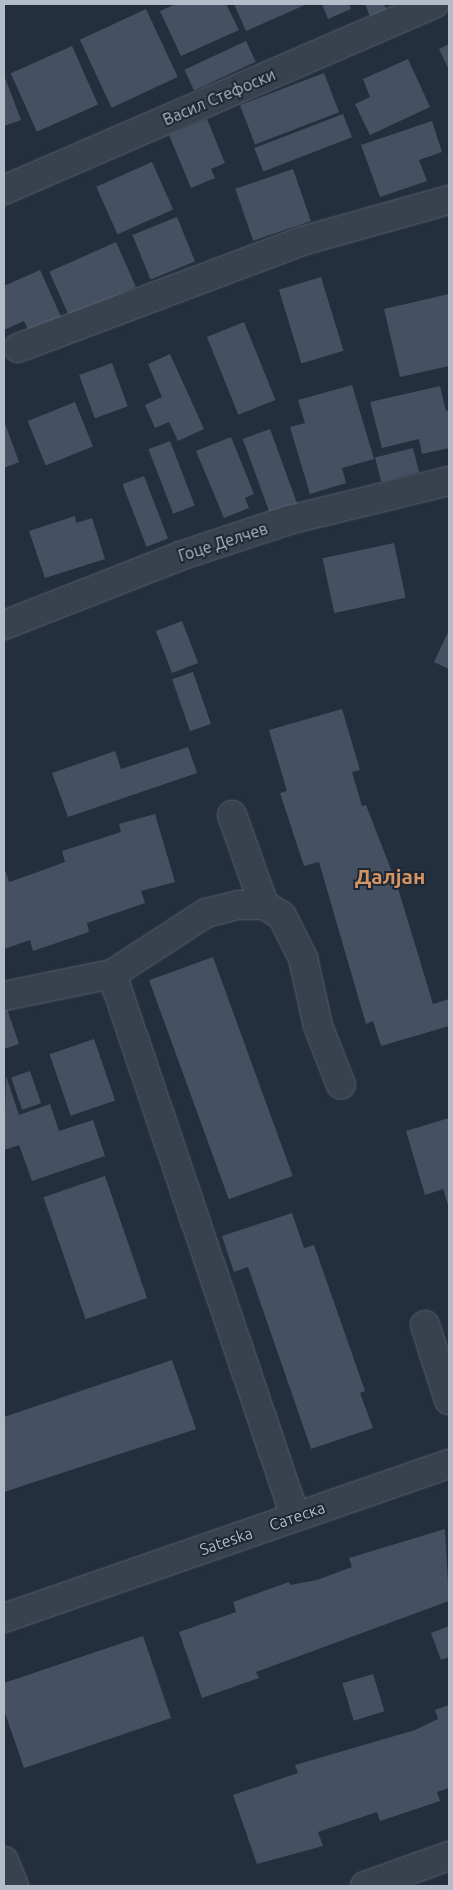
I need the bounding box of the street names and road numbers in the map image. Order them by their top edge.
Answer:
street label: Васил Стефоски [160,65,278,129]
street label: Гоце Делчев [176,519,270,565]
street label: Сатеска [267,1498,327,1534]
street label: Sateska [197,1523,255,1559]

